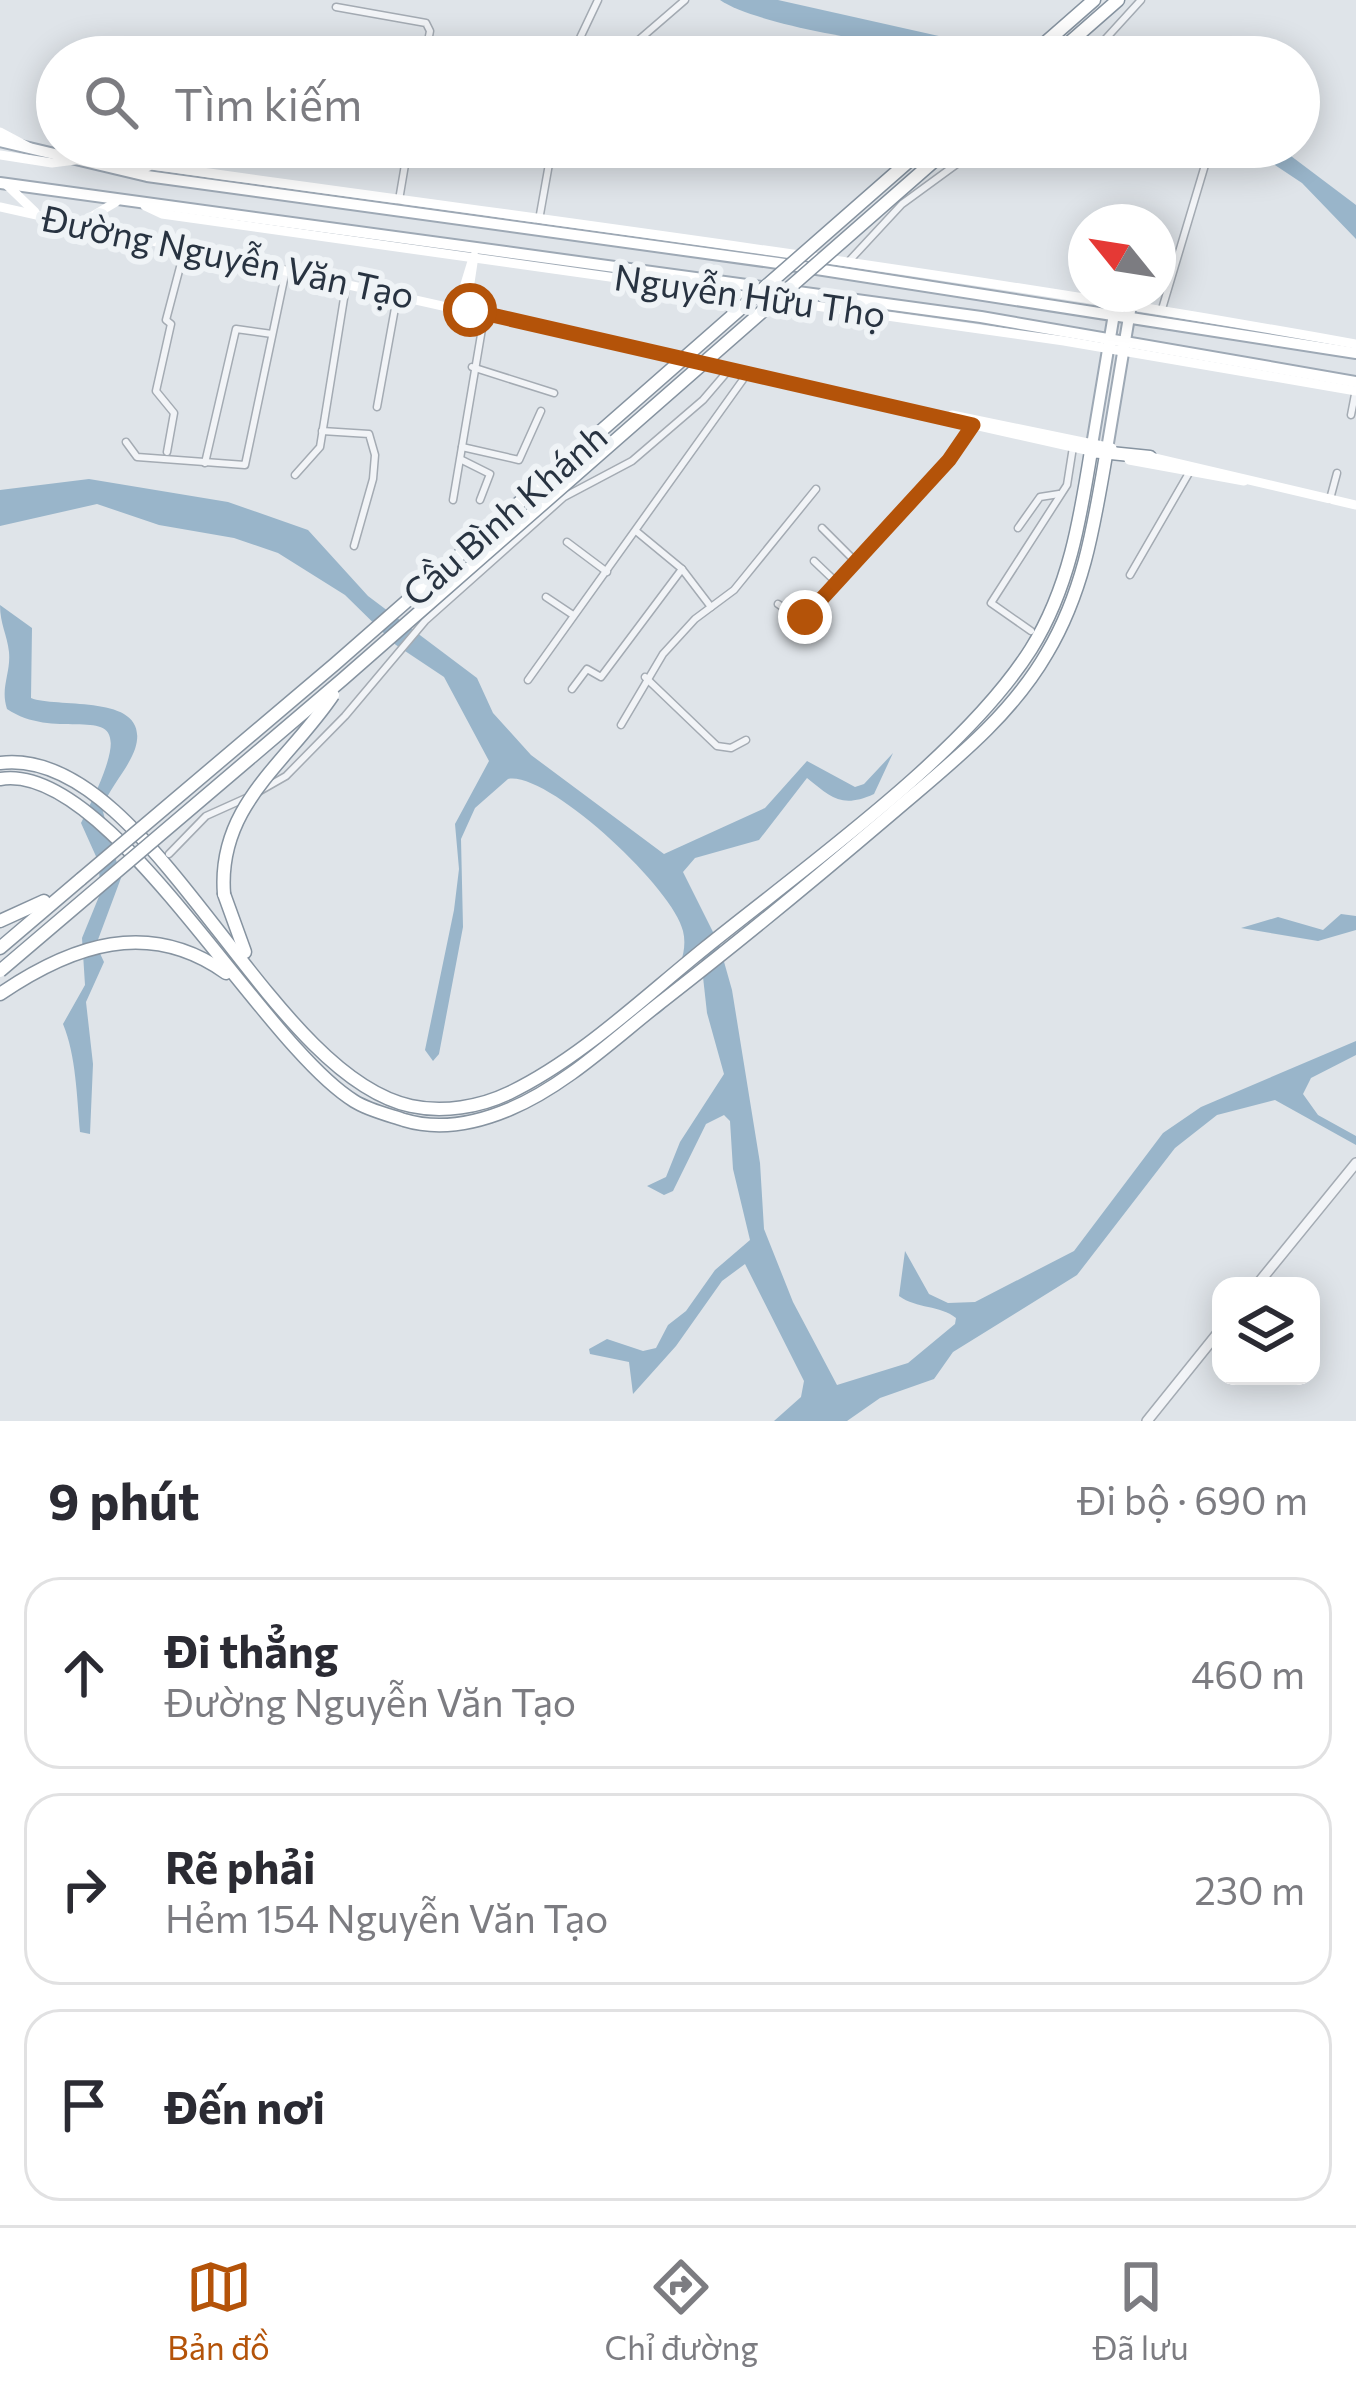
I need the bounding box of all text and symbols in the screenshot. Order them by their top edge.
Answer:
search box [36,36,1320,168]
icon: search [78,69,144,135]
text: Tìm kiếm [174,75,362,130]
street label: Đường Nguyễn Văn Tạo [37,194,419,316]
north arrow [1068,204,1176,312]
street label: Nguyễn Hữu Thọ [612,253,889,335]
route start [443,283,497,337]
street label: Cầu Bình Khánh [393,413,615,614]
route end [778,590,832,644]
map controls [1212,1277,1320,1385]
button: layers [1212,1277,1320,1385]
text: 9 phút [48,1468,200,1531]
text: Đi bộ · 690 m [1077,1475,1308,1523]
text: Đi thẳng [165,1622,338,1677]
icon: ahead [51,1640,117,1706]
text: 460 m [1191,1649,1305,1697]
text: Đường Nguyễn Văn Tạo [165,1677,576,1725]
text: Rẽ phải [165,1838,315,1893]
icon: right [51,1856,117,1922]
text: 230 m [1194,1865,1305,1913]
text: Hẻm 154 Nguyễn Văn Tạo [165,1893,608,1941]
icon: arrive [51,2072,117,2138]
text: Đến nơi [165,2078,325,2133]
tab: Bản đồ [167,2254,270,2367]
tab: Chỉ đường [604,2254,758,2367]
tab: Đã lưu [1093,2254,1189,2367]

